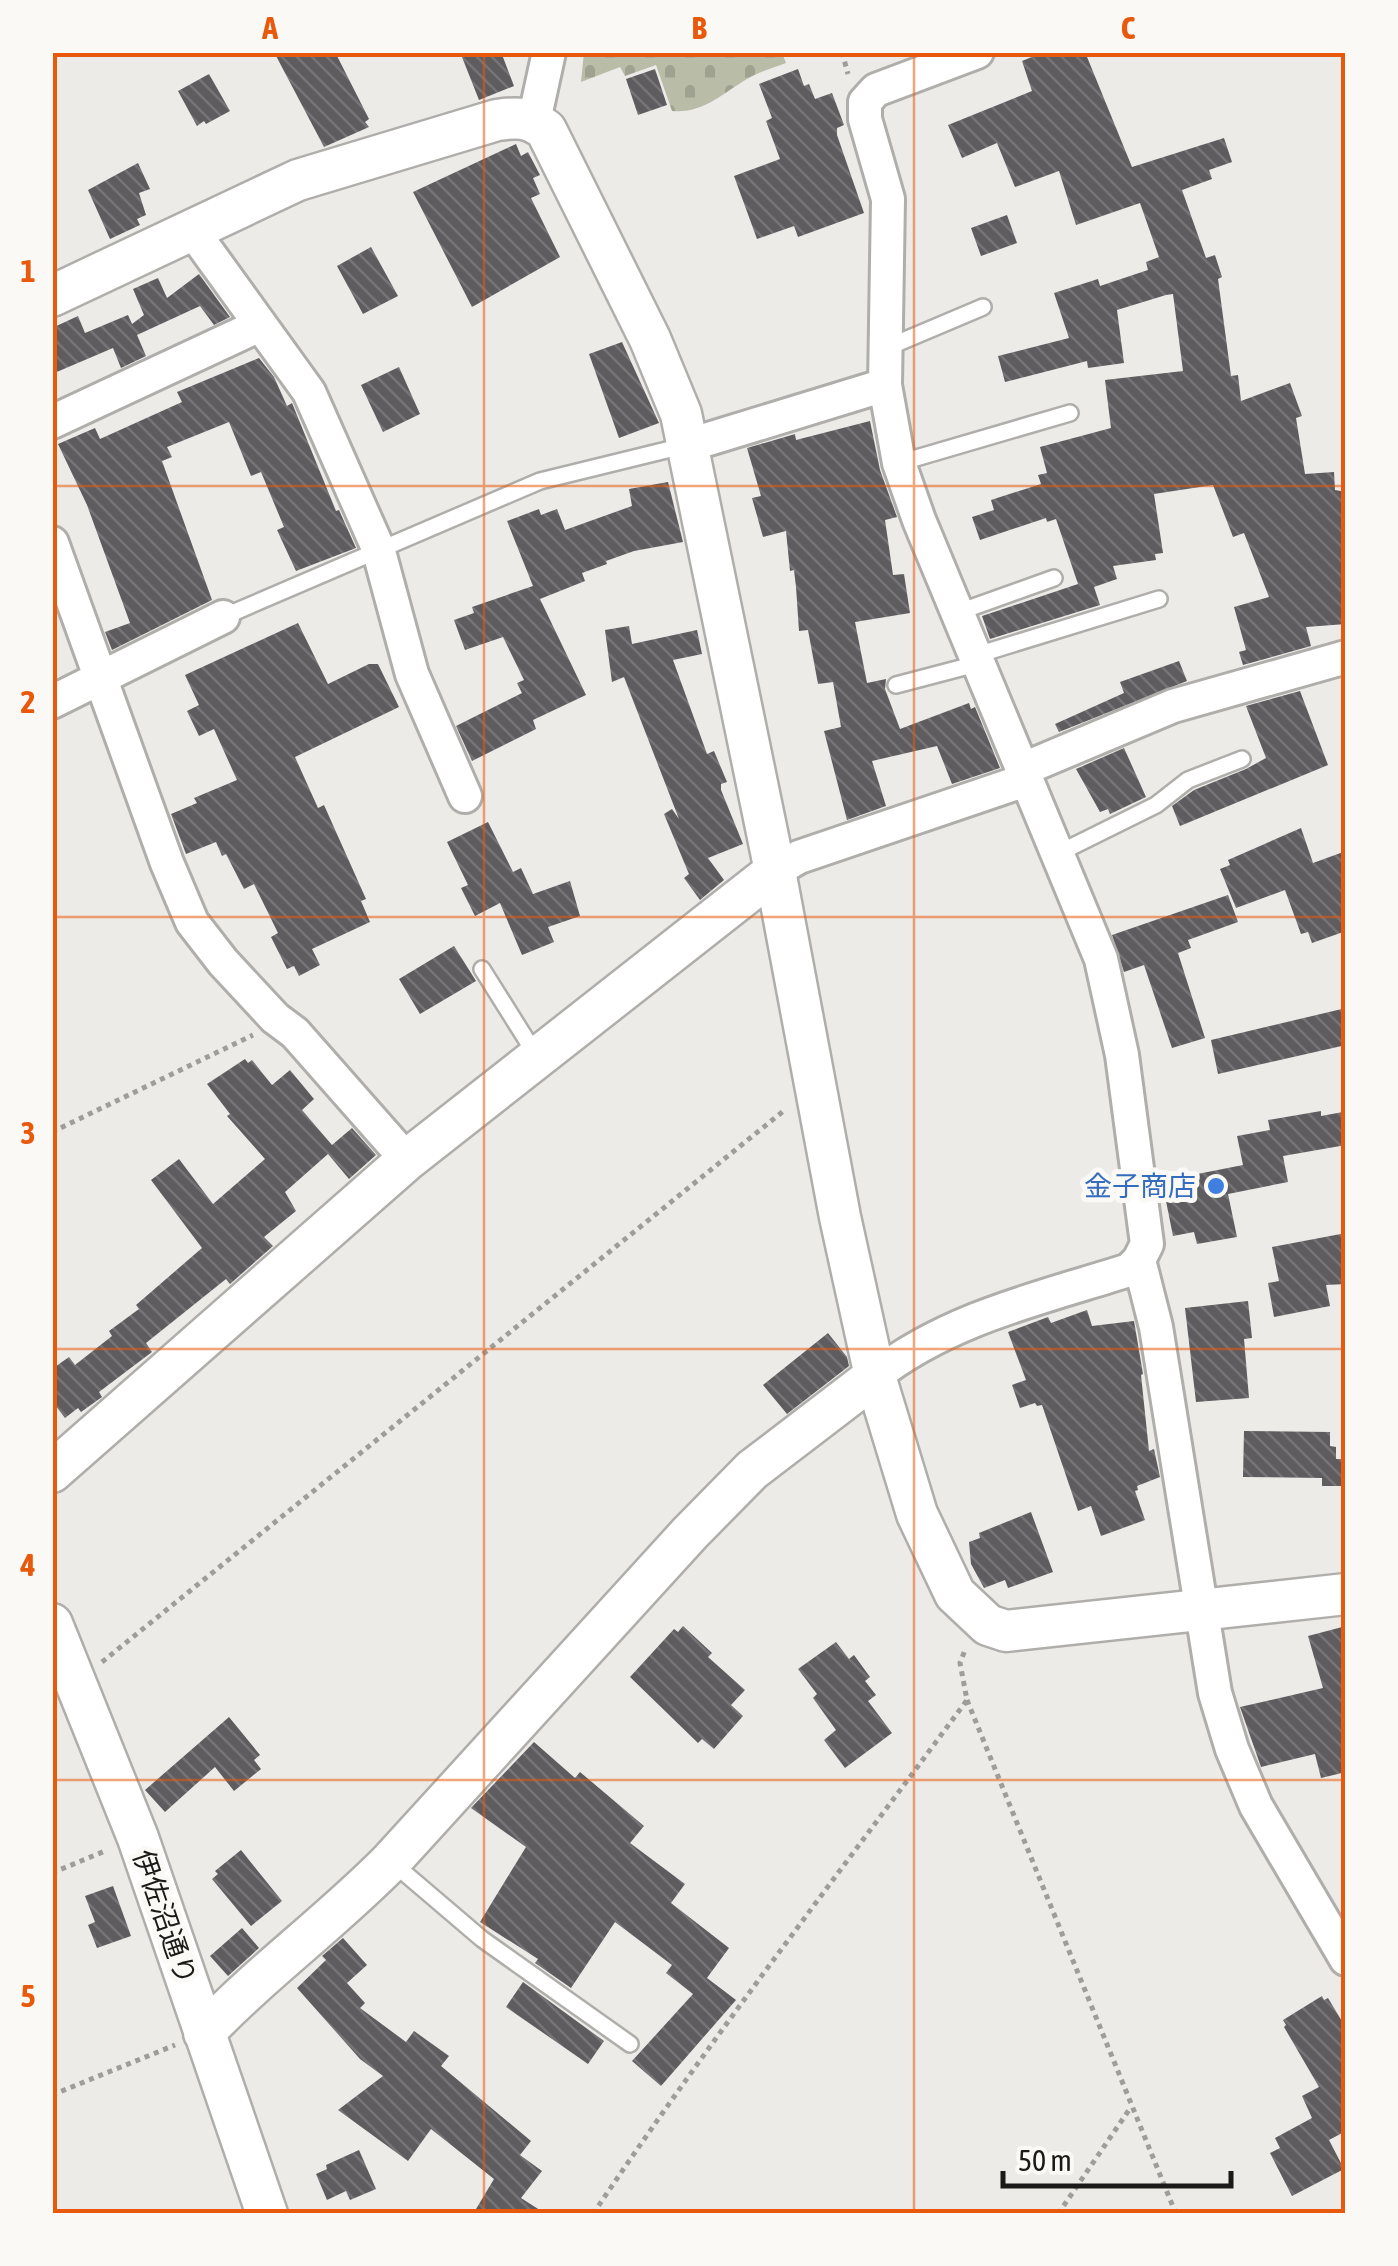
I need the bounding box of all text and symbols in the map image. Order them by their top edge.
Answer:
text: A [261,9,278,46]
text: B [691,9,707,46]
text: C [1121,9,1136,46]
text: 1 [20,252,36,289]
text: 2 [20,683,36,720]
text: 3 [20,1114,36,1151]
place label: 金子商店 [1084,1170,1196,1202]
marker: 金子商店 [1205,1175,1227,1197]
text: 4 [19,1546,36,1583]
street label: 伊佐沼通り [127,1846,203,1988]
text: 5 [20,1977,36,2014]
scale bar [1003,2126,1230,2188]
text: 50 m [1018,2143,1072,2177]

